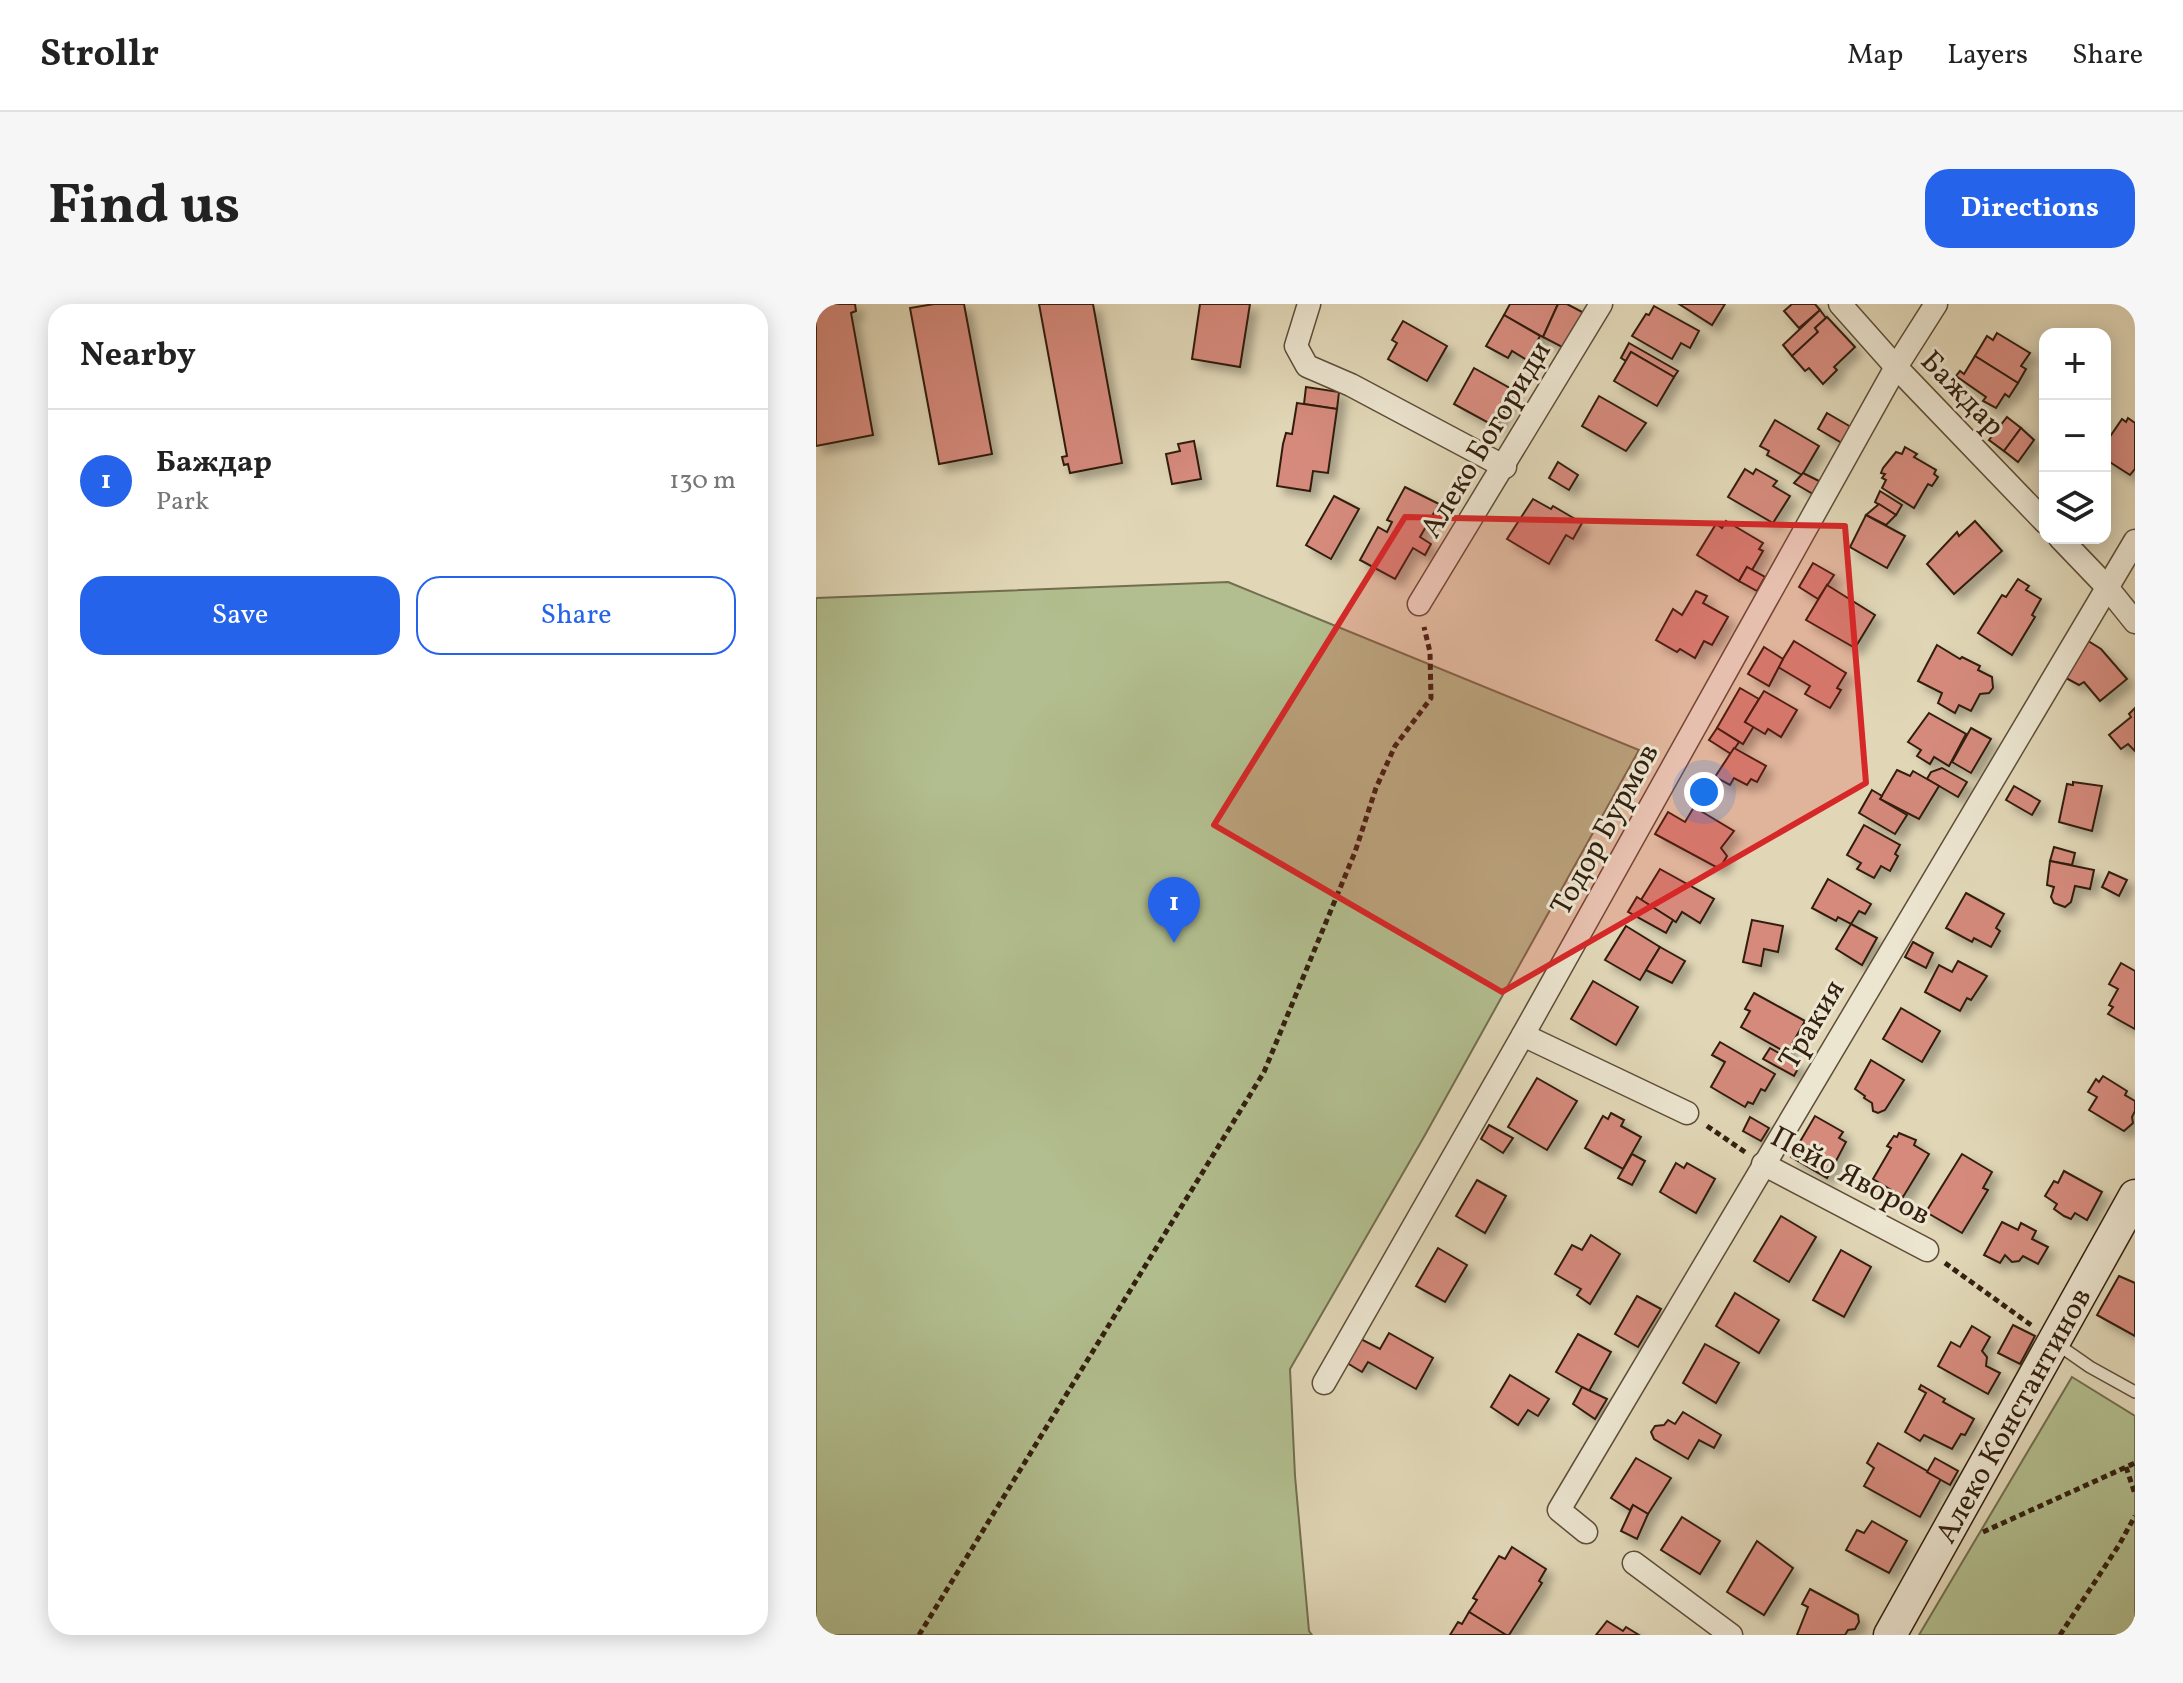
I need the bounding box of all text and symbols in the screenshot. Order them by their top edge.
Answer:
text: Strollr [40,29,159,82]
text: Map [1847,36,1903,75]
text: Layers [1947,36,2028,75]
text: Share [2072,36,2143,75]
text: Find us [48,169,240,247]
button: Directions [1925,169,2135,248]
map controls [2039,328,2111,544]
button: + [2039,328,2111,400]
text: Nearby [80,333,196,380]
street label: Алеко Богориди [1411,334,1562,546]
street label: Баждар [1910,342,2013,447]
button: − [2039,400,2111,472]
text: Баждар [156,442,272,484]
text: 1 [101,463,111,499]
text: 130 m [669,463,736,499]
button: layers [2039,472,2111,544]
text: Park [156,484,209,520]
button: Save [80,576,400,655]
button: Share [416,576,736,655]
street label: Тодор Бурмов [1541,736,1670,924]
your location [1684,772,1724,812]
pin: 1 [1148,877,1200,943]
street label: Тракия [1769,972,1856,1078]
street label: Пейо Яворов [1763,1117,1937,1237]
street label: Алеко Константинов [1926,1280,2103,1552]

